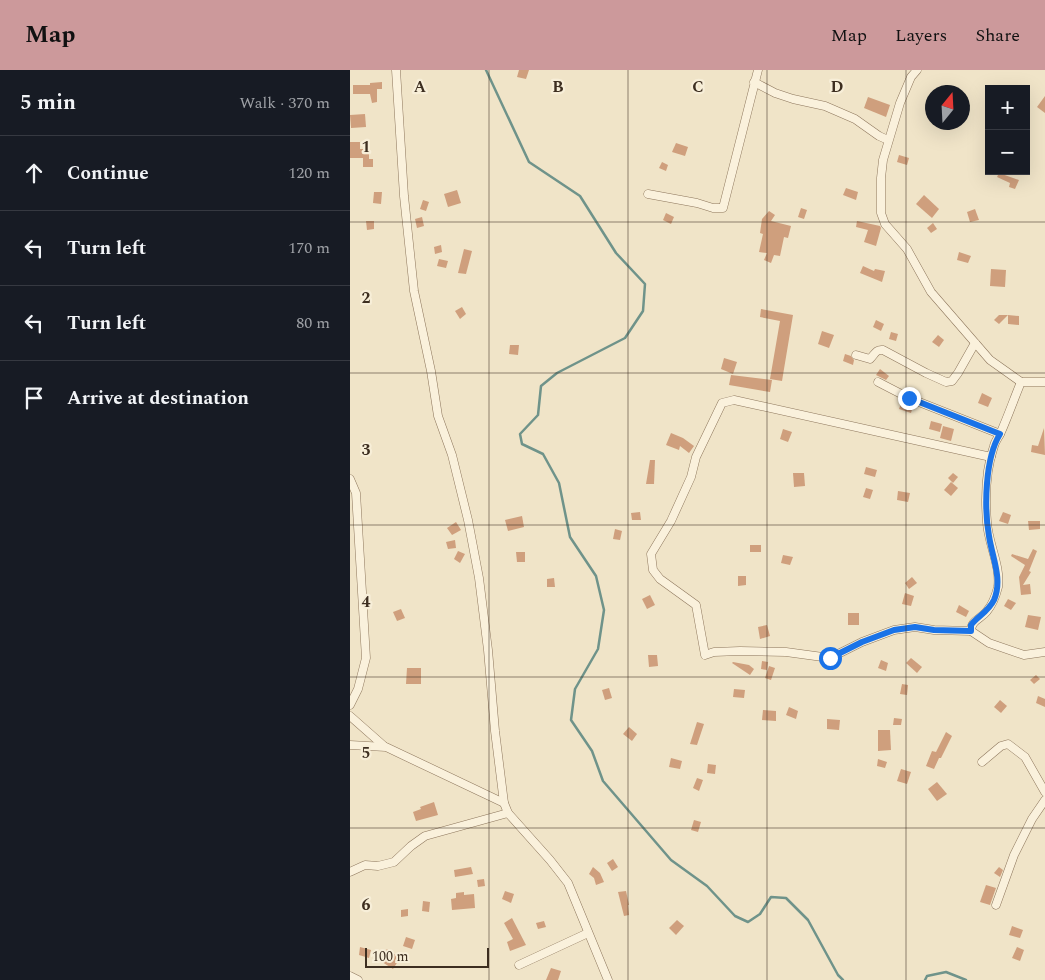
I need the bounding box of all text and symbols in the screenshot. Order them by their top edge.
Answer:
text: Map [25,17,75,53]
text: Map [831,22,867,49]
text: Layers [895,22,947,49]
text: Share [975,22,1020,49]
text: A [414,75,427,99]
text: B [552,75,564,99]
text: C [692,75,704,99]
text: D [831,75,844,99]
north arrow [925,85,970,130]
map controls [985,85,1030,175]
button: + [985,85,1030,130]
text: 5 min [20,87,76,119]
text: Walk · 370 m [239,91,330,115]
button: − [985,130,1030,175]
text: 1 [362,135,370,159]
icon: ahead [20,159,48,187]
text: Continue [67,159,149,188]
text: 120 m [288,161,330,185]
icon: left [20,234,48,262]
text: Turn left [67,234,146,263]
text: 170 m [288,236,330,260]
text: 2 [362,286,371,310]
icon: left [20,309,48,337]
text: Turn left [67,309,146,338]
text: 80 m [296,311,330,335]
icon: arrive [20,384,48,412]
text: Arrive at destination [67,384,249,413]
route end [898,387,921,410]
text: 3 [362,438,371,462]
text: 4 [362,590,371,614]
route start [819,647,842,670]
text: 5 [362,741,370,765]
text: 6 [362,893,371,917]
scale bar [365,945,489,968]
text: 100 m [372,946,409,967]

